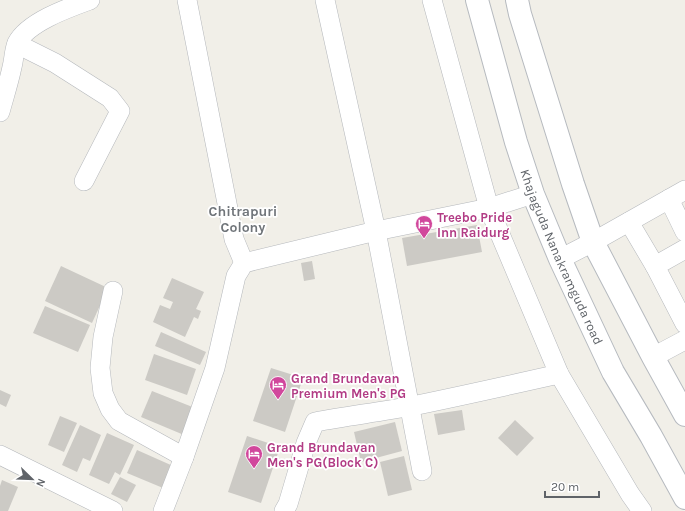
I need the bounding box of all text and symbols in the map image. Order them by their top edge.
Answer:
street label: Khajaguda Nanakramguda road [517,167,606,347]
district label: Chitrapuri Colony [209,203,277,236]
place label: Treebo Pride Inn Raidurg [437,210,512,240]
hotel icon: Treebo Pride Inn Raidurg [414,214,434,239]
place label: Grand Brundavan Premium Men's PG [291,371,406,401]
hotel icon: Grand Brundavan Premium Men's PG [268,375,288,400]
place label: Grand Brundavan Men's PG(Block C) [267,440,378,470]
hotel icon: Grand Brundavan Men's PG(Block C) [244,444,264,469]
north arrow [12,459,52,499]
scale bar [545,473,599,499]
text: N [33,477,48,489]
text: 20 m [551,480,579,494]

